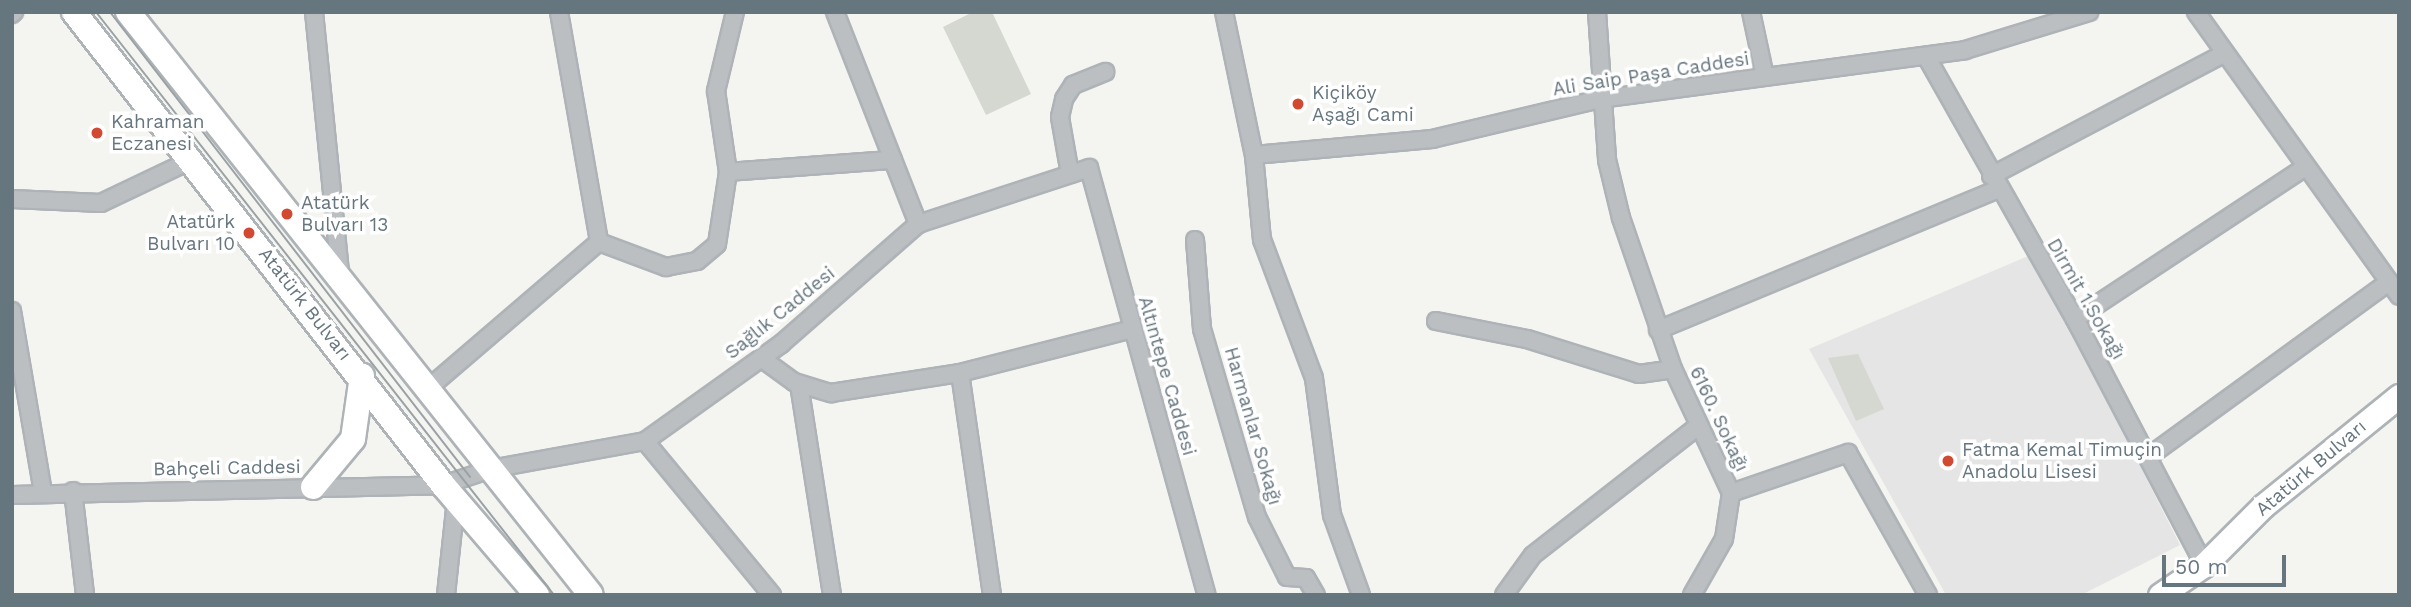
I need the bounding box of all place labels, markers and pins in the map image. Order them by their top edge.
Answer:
place label: Kiçiköy Aşağı Cami [1312,82,1414,126]
marker: Kiçiköy Aşağı Cami [1290,96,1306,112]
place label: Kahraman Eczanesi [111,111,205,155]
marker: Kahraman Eczanesi [89,125,105,141]
place label: Atatürk Bulvarı 13 [301,192,389,236]
marker: Atatürk Bulvarı 13 [279,206,295,222]
place label: Atatürk Bulvarı 10 [147,211,235,255]
marker: Atatürk Bulvarı 10 [241,225,257,241]
place label: Fatma Kemal Timuçin Anadolu Lisesi [1962,439,2164,483]
marker: Fatma Kemal Timuçin Anadolu Lisesi [1940,453,1956,469]

